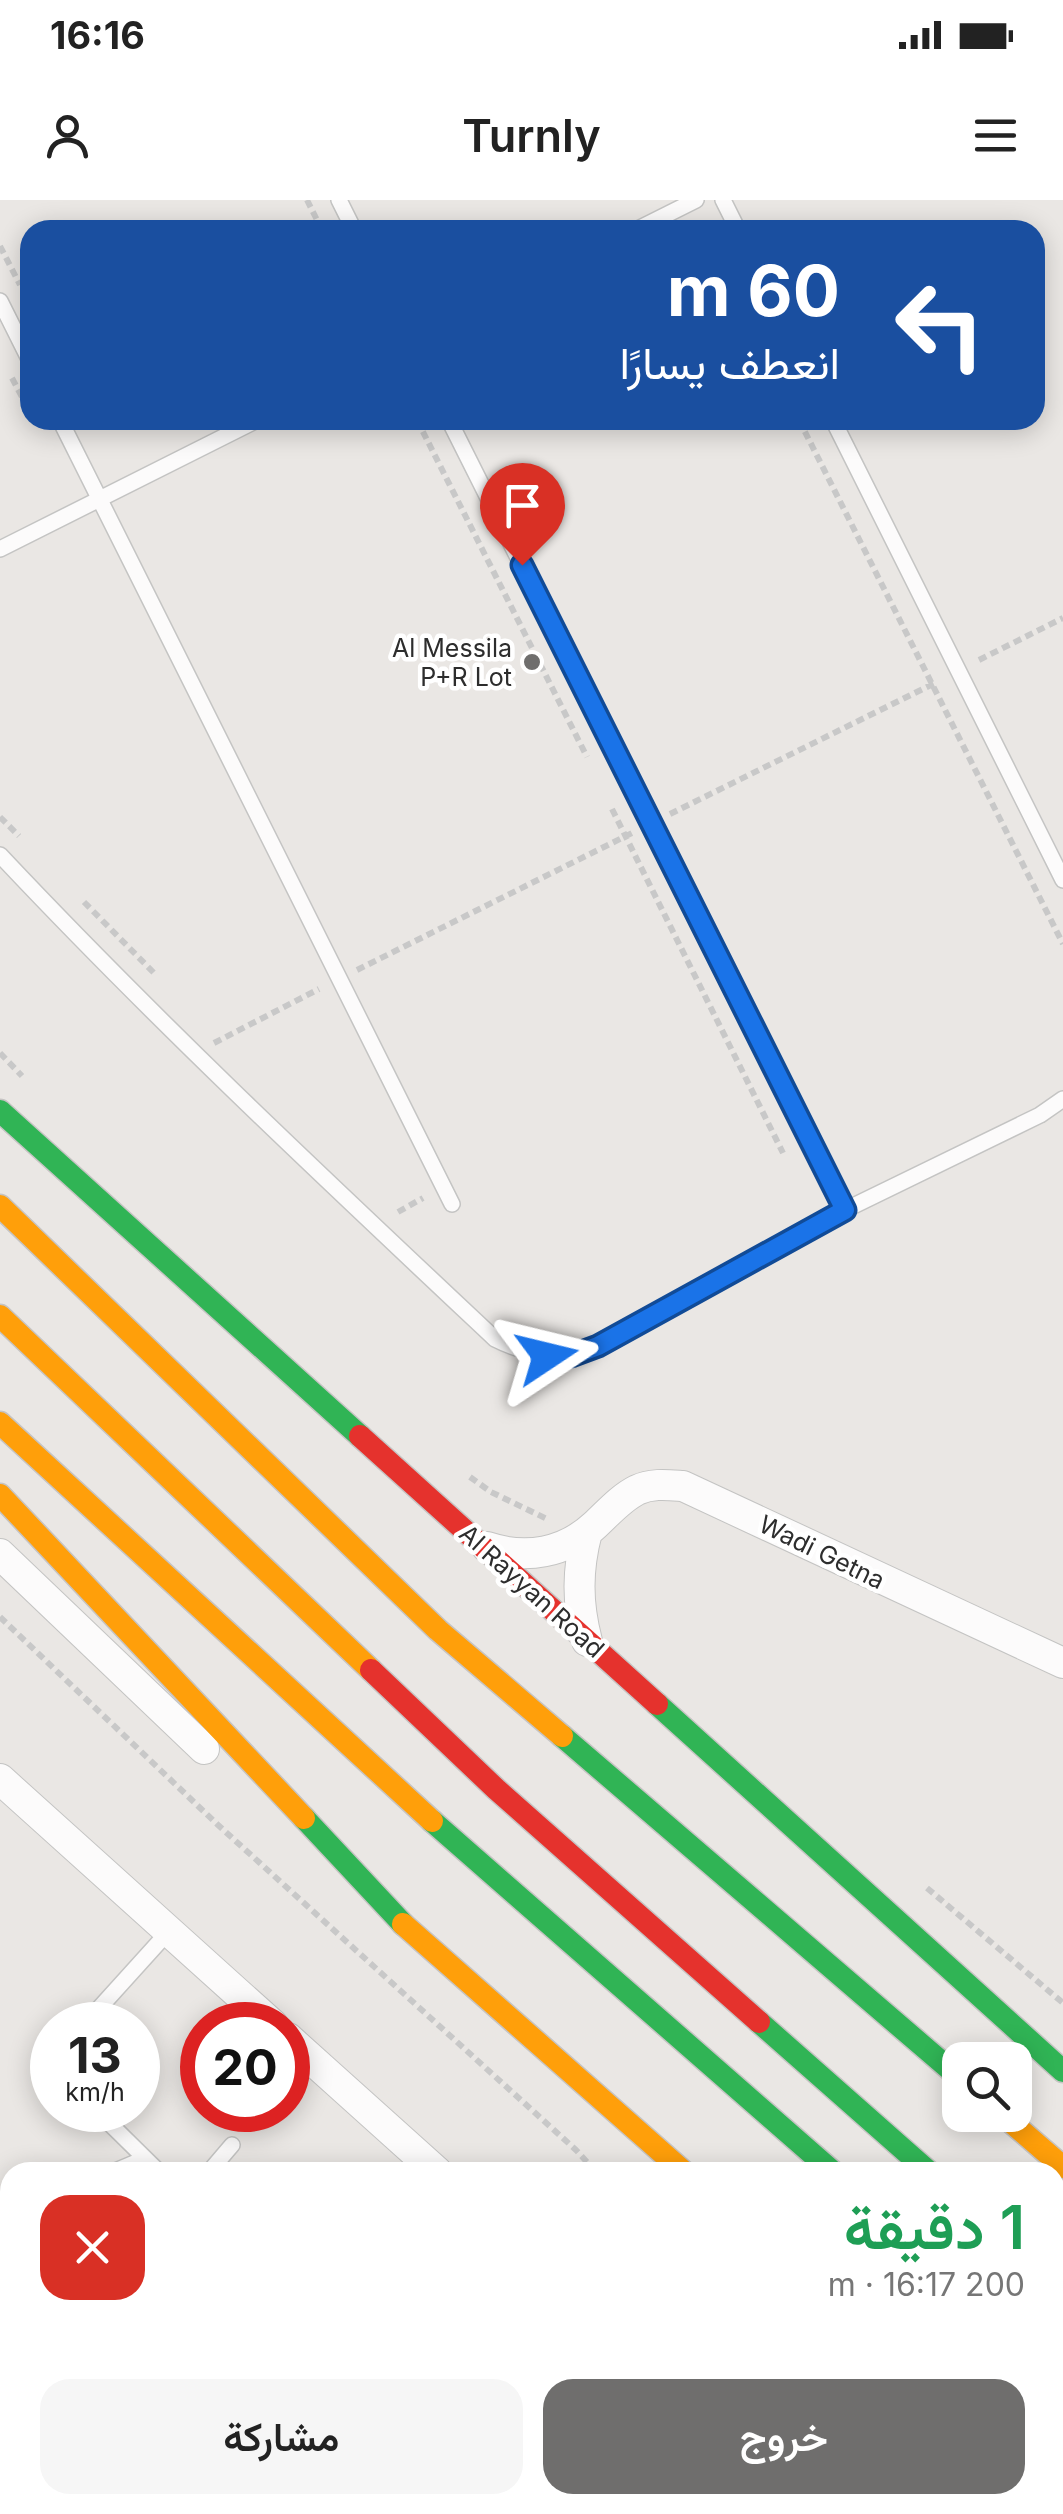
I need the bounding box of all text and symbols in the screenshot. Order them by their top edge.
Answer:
text: 16:16 [50,12,145,58]
icon: person [40,108,95,163]
text: Turnly [462,108,601,163]
icon: menu [968,108,1023,163]
text: 60 m [667,248,840,333]
icon: left [875,260,1005,390]
text: انعطف يسارًا [620,335,840,390]
pin [480,463,565,566]
icon: arrive [495,478,550,533]
place label: Al Messila P+R Lot [392,633,512,692]
marker: Al Messila P+R Lot [521,651,543,673]
position arrow [495,1304,599,1408]
street label: Wadi Getna [754,1509,890,1595]
street label: Al Rayyan Road [454,1518,610,1664]
speed limit sign: 20 [180,2002,310,2132]
text: 13 [68,2025,122,2085]
map controls [942,2042,1032,2132]
button: search [942,2042,1032,2132]
text: km/h [65,2077,125,2107]
text: 1 دقيقة [844,2191,1025,2263]
button: close [40,2195,145,2300]
text: 200 m · 16:17 [828,2265,1025,2304]
button: مشاركة [40,2379,523,2494]
button: خروج [543,2379,1025,2494]

